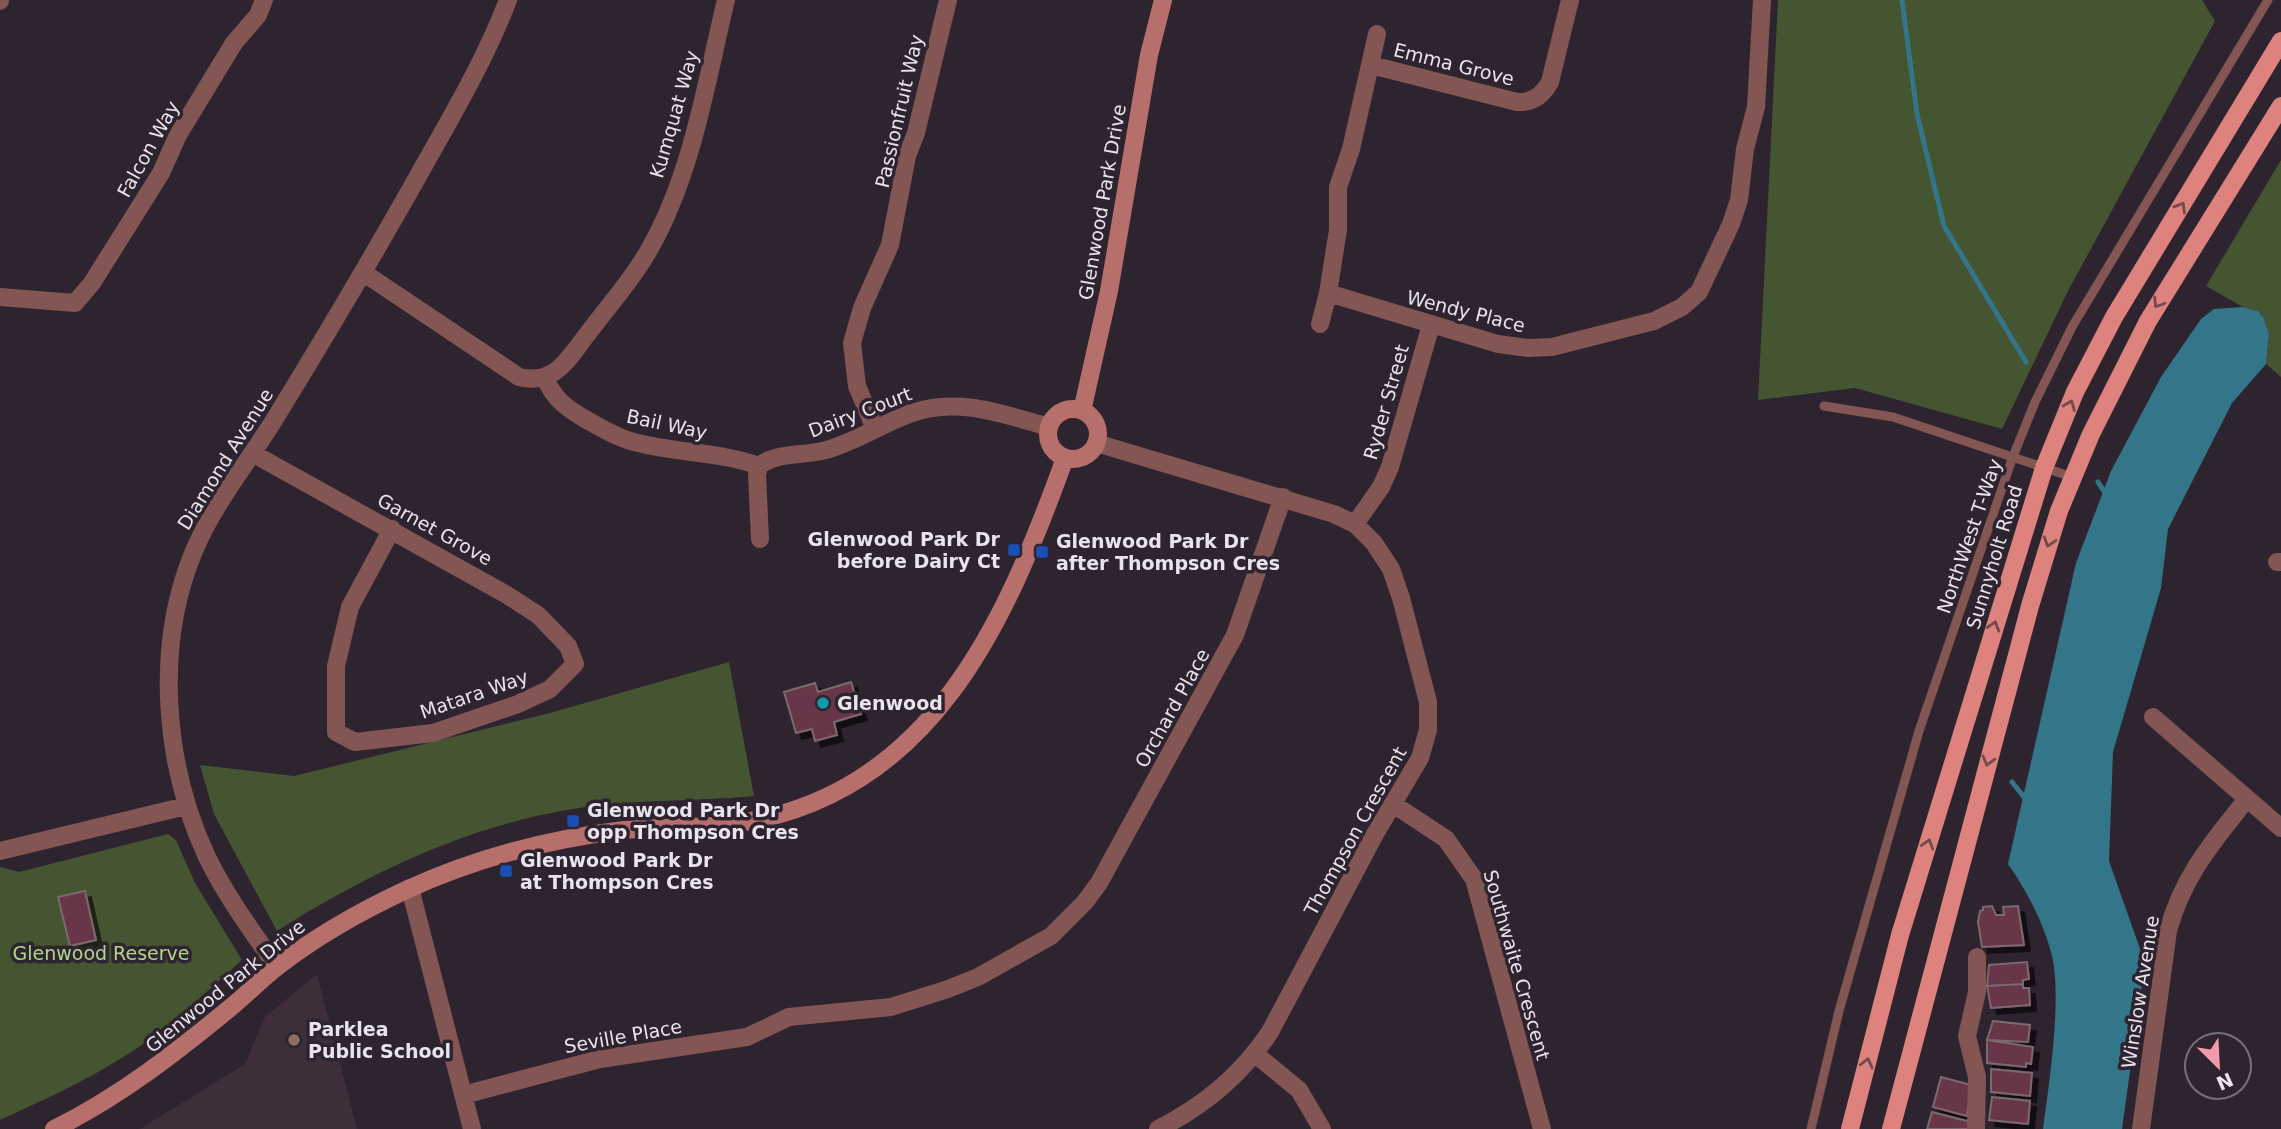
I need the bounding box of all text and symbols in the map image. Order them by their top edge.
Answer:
street label: Passionfruit Way [871,32,927,190]
street label: Emma Grove [1391,38,1517,90]
street label: Kumquat Way [645,48,703,180]
street label: Falcon Way [113,97,183,201]
street label: Glenwood Park Drive [1074,102,1130,302]
one-way arrow [2173,202,2186,215]
street label: Wendy Place [1405,286,1527,336]
one-way arrow [2154,296,2167,309]
street label: Ryder Street [1359,342,1413,462]
street label: Dairy Court [805,382,915,442]
street label: Diamond Avenue [173,384,277,534]
one-way arrow [2061,400,2075,412]
street label: Bail Way [625,405,709,443]
street label: NorthWest T-Way [1932,456,2006,616]
street label: Sunnyholt Road [1962,482,2026,632]
street label: Garnet Grove [374,488,496,570]
place label: Glenwood Park Dr before Dairy Ct [808,528,1001,572]
place label: Glenwood Park Dr after Thompson Cres [1056,530,1280,574]
one-way arrow [2043,535,2057,547]
marker: Glenwood Park Dr before Dairy Ct [1006,542,1022,558]
marker: Glenwood Park Dr after Thompson Cres [1034,544,1050,560]
one-way arrow [1986,621,2001,633]
street label: Orchard Place [1130,645,1214,771]
street label: Matara Way [417,665,531,723]
place label: Glenwood [837,692,943,714]
marker: Glenwood [815,695,831,711]
street label: Thompson Crescent [1299,743,1411,920]
one-way arrow [1982,755,1996,767]
place label: Glenwood Park Dr opp Thompson Cres [587,799,799,843]
marker: Glenwood Park Dr opp Thompson Cres [565,813,581,829]
one-way arrow [1920,838,1935,850]
place label: Glenwood Park Dr at Thompson Cres [520,849,713,893]
marker: Glenwood Park Dr at Thompson Cres [498,863,514,879]
street label: Southwaite Crescent [1479,867,1555,1063]
street label: Winslow Avenue [2117,914,2163,1070]
street label: Glenwood Park Drive [141,915,309,1057]
park label: Glenwood Reserve [13,942,190,964]
street label: Seville Place [562,1015,684,1057]
place label: Parklea Public School [308,1018,451,1062]
north arrow [2183,1031,2253,1101]
marker: Parklea Public School [286,1032,302,1048]
one-way arrow [1859,1057,1873,1069]
text: N [2213,1068,2237,1095]

